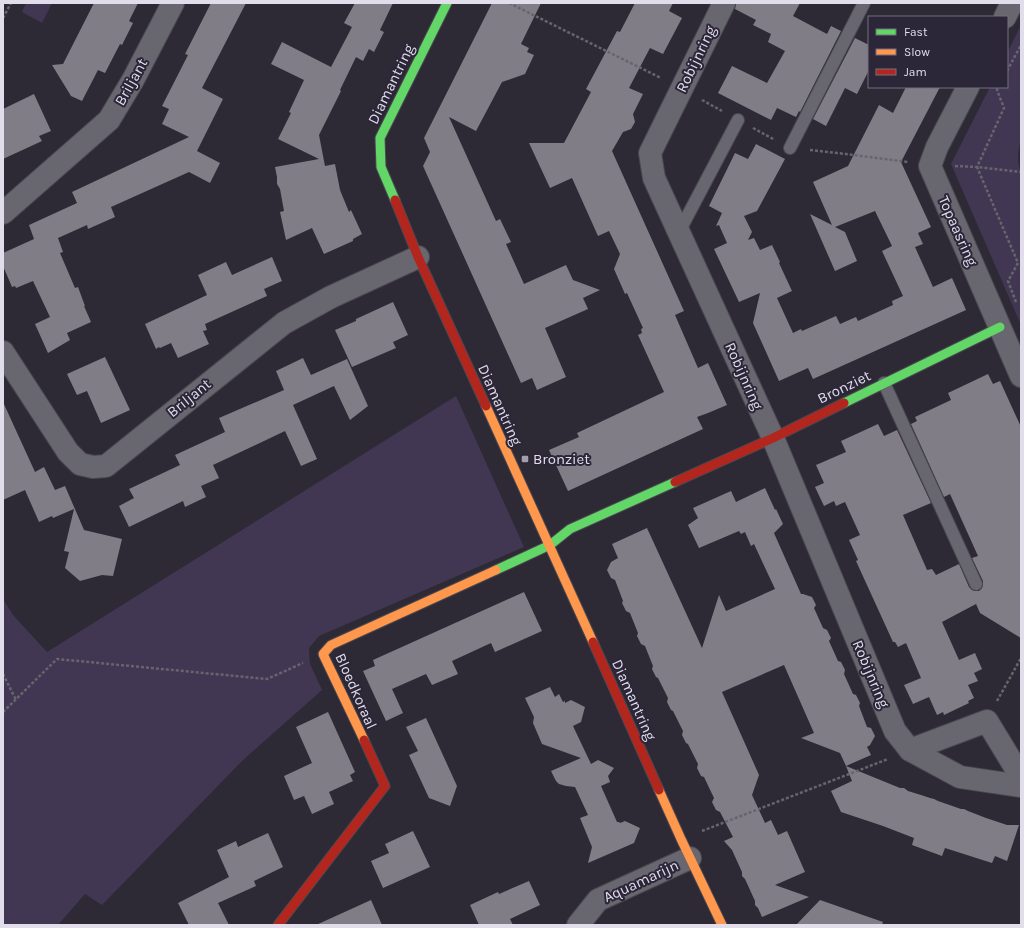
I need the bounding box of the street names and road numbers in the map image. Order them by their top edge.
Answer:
street label: Robijnring [672,22,720,95]
street label: Diamantring [364,40,418,127]
street label: Briljant [111,55,151,109]
street label: Topaasring [935,193,982,269]
street label: Robijnring [721,339,767,413]
street label: Diamantring [474,362,526,449]
street label: Bronziet [814,366,874,408]
street label: Briljant [163,375,215,421]
street label: Robijnring [849,637,894,711]
street label: Bloedkoraal [331,650,381,732]
street label: Diamantring [608,657,660,744]
street label: Aquamarijn [601,856,681,906]

